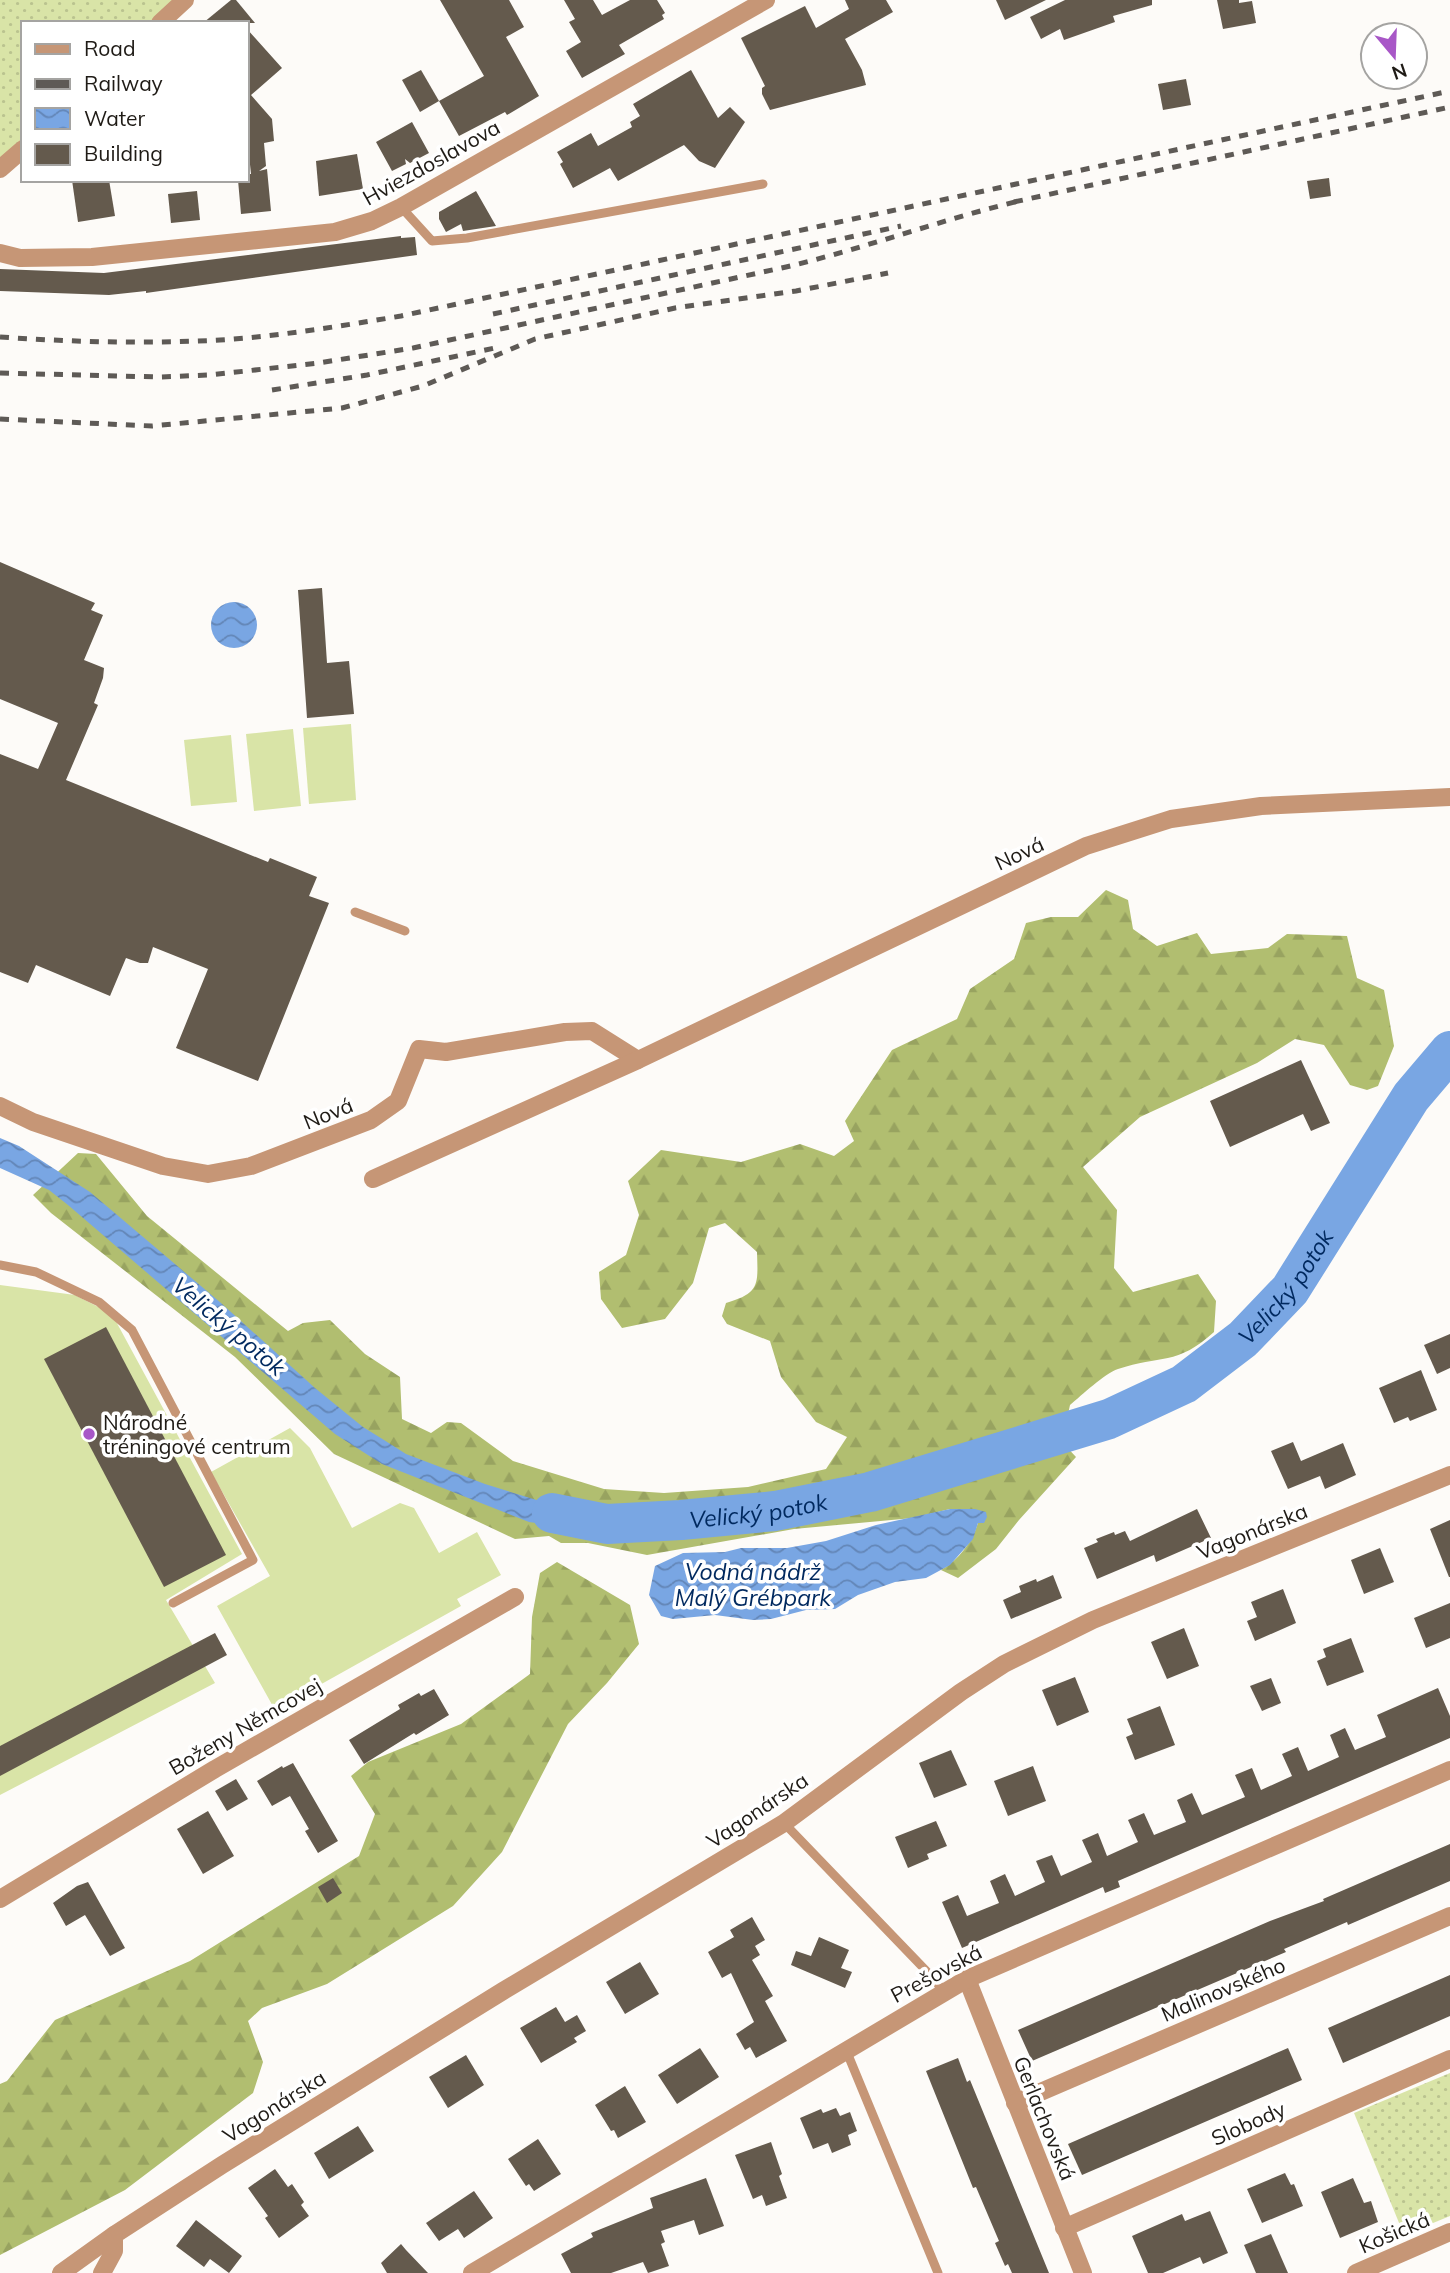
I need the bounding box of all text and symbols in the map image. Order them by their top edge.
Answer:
legend [21,21,248,182]
north arrow [1359,21,1429,91]
text: Road [84,35,135,61]
text: N [1389,58,1410,86]
text: Railway [84,70,163,96]
text: Water [84,105,145,131]
street label: Hviezdoslavova [358,113,504,211]
text: Building [84,140,163,166]
street label: Nová [990,830,1048,876]
street label: Nová [299,1091,357,1135]
water label: Velický potok [1231,1223,1340,1350]
water label: Velický potok [166,1270,292,1383]
place label: Národné tréningové centrum [103,1409,291,1459]
marker: Národné tréningové centrum [81,1426,97,1442]
water label: Velický potok [688,1486,831,1534]
street label: Vagonárska [1193,1497,1311,1565]
water label: Vodná nádrž Malý Grébpark [675,1557,832,1612]
street label: Boženy Němcovej [164,1672,326,1780]
street label: Vagonárska [701,1767,813,1853]
street label: Prešovská [886,1938,986,2008]
street label: Malinovského [1157,1951,1289,2027]
street label: Gerlachovská [1008,2052,1082,2184]
street label: Vagonárska [218,2064,330,2148]
street label: Slobody [1207,2095,1289,2151]
street label: Košická [1355,2206,1433,2258]

